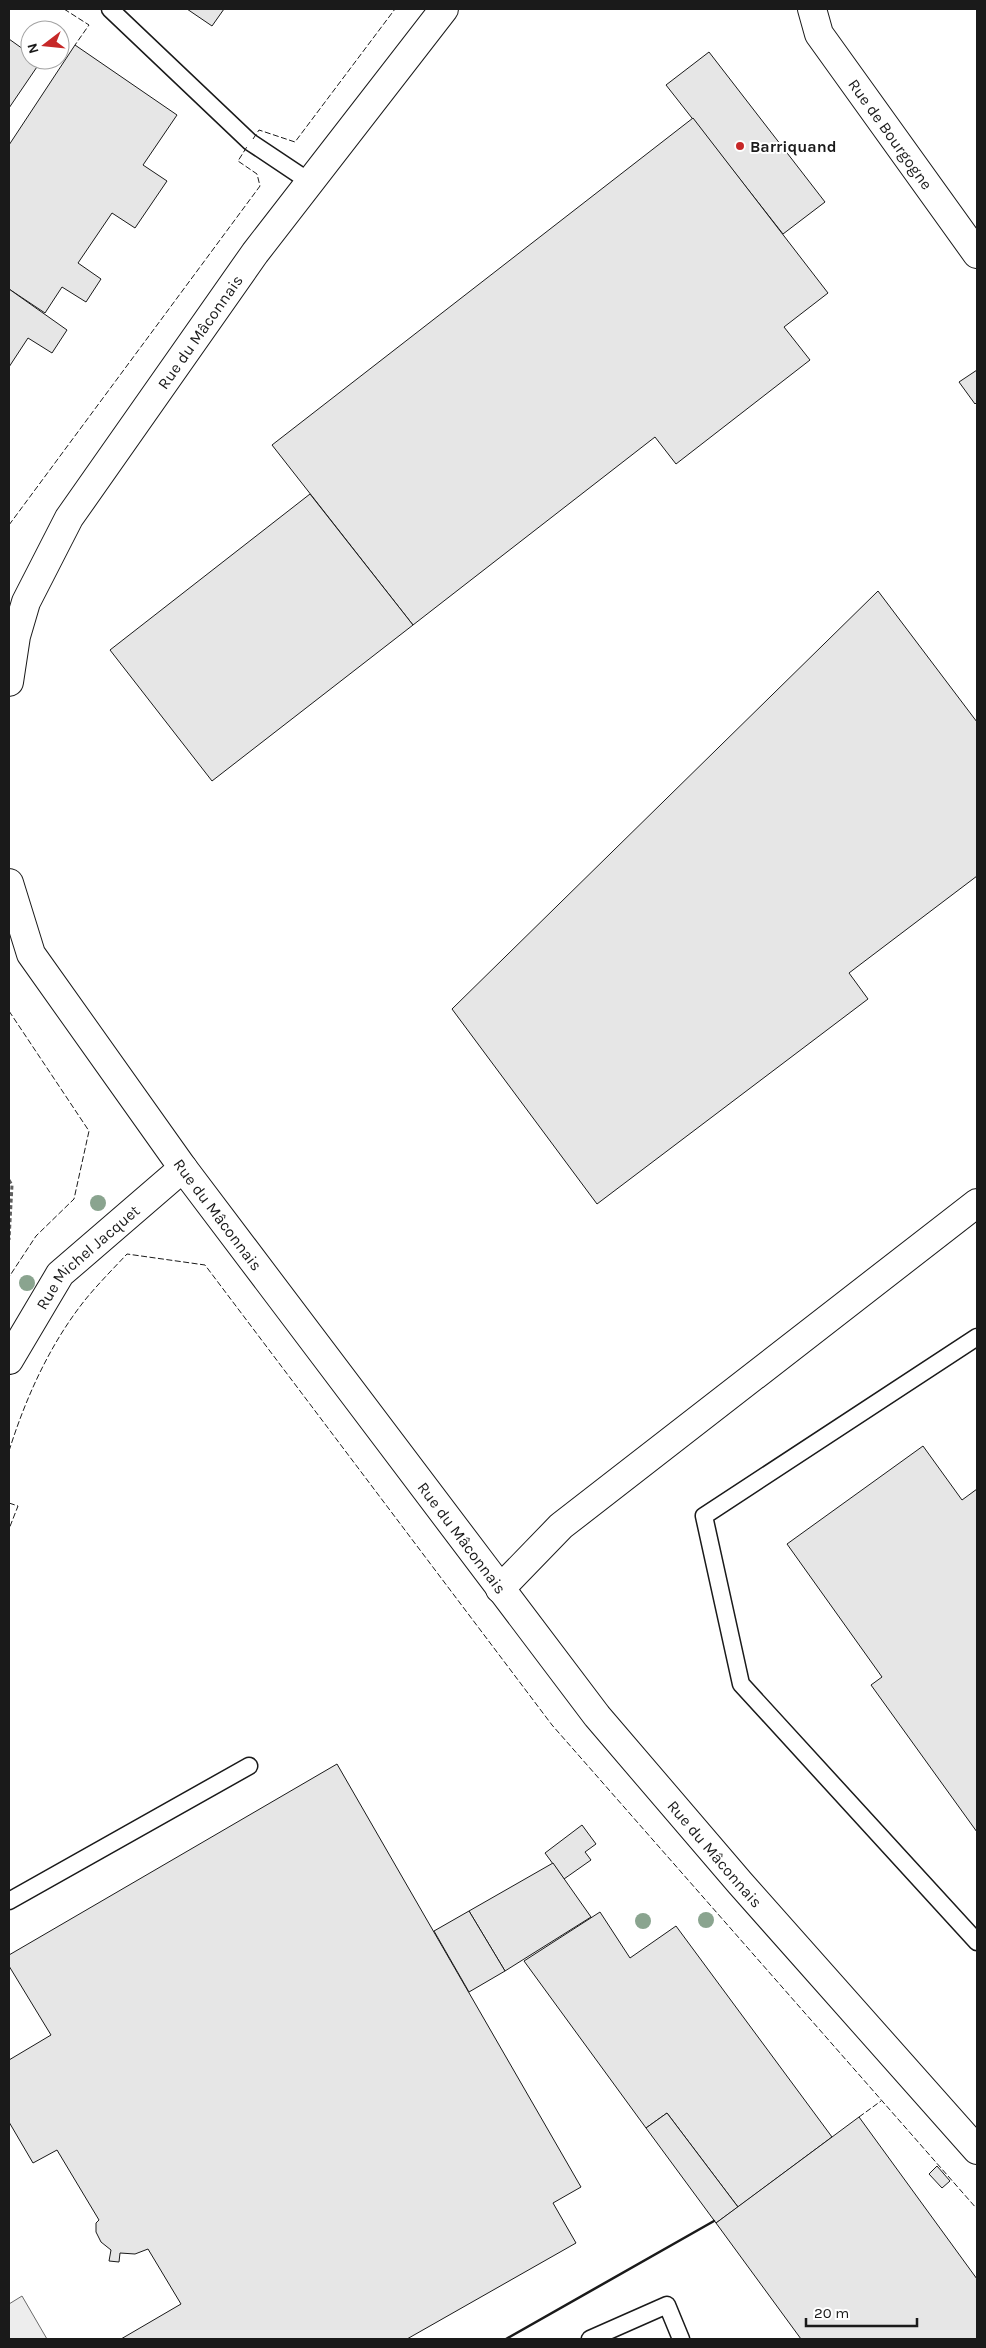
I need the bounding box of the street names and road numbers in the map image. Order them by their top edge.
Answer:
street label: Rue de Bourgogne [844,75,937,193]
street label: Rue du Mâconnais [154,271,247,393]
street label: Rue du Mâconnais [169,1155,266,1274]
street label: Rue Michel Jacquet [32,1201,143,1313]
street label: Rue du Mâconnais [413,1478,510,1598]
street label: Rue du Mâconnais [663,1797,766,1911]

